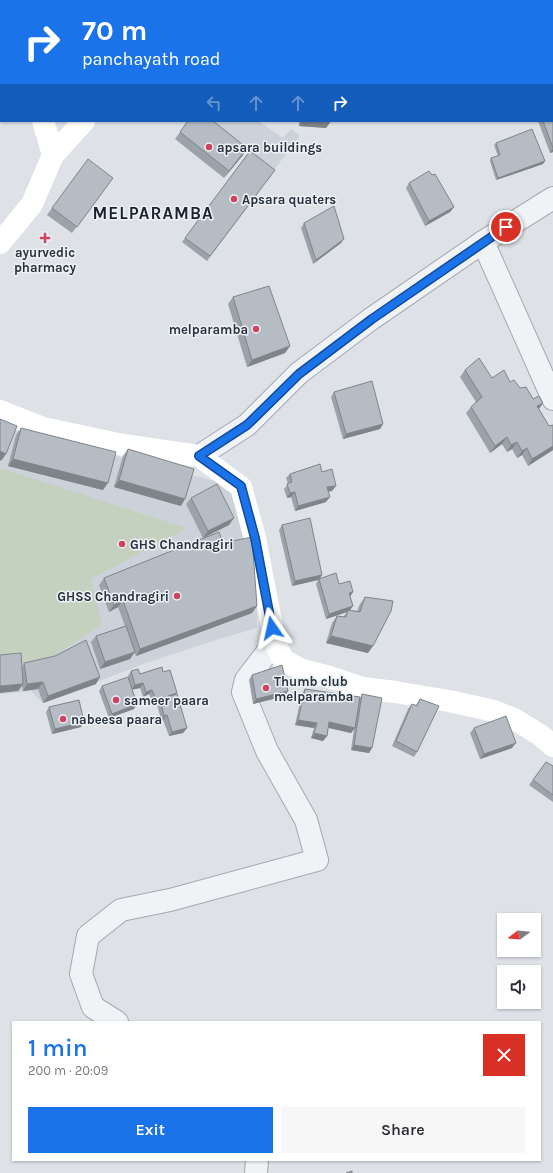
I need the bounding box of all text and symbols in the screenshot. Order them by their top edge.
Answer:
text: 70 m [82,14,147,47]
icon: right [16,16,68,68]
text: panchayath road [82,48,220,70]
icon: left [203,92,225,114]
icon: ahead [245,92,267,114]
icon: ahead [287,92,309,114]
icon: right [329,92,351,114]
place label: apsara buildings [217,140,322,155]
marker: apsara buildings [204,142,214,152]
place label: Apsara quaters [242,192,336,208]
marker: Apsara quaters [229,194,239,204]
district label: MELPARAMBA [92,203,214,223]
pin [489,210,523,244]
icon: arrive [495,216,517,238]
marker: ayurvedic pharmacy [40,233,50,243]
place label: ayurvedic pharmacy [14,245,77,275]
place label: melparamba [169,322,248,337]
marker: melparamba [251,324,261,334]
place label: GHS Chandragiri [130,537,233,552]
marker: GHS Chandragiri [117,539,127,549]
place label: GHSS Chandragiri [57,589,169,604]
marker: GHSS Chandragiri [172,591,182,601]
position arrow [251,607,293,649]
place label: Thumb club melparamba [274,674,353,704]
marker: Thumb club melparamba [261,683,271,693]
place label: sameer paara [124,693,209,708]
marker: sameer paara [111,695,121,705]
place label: nabeesa paara [71,712,162,727]
marker: nabeesa paara [58,714,68,724]
north arrow [497,913,541,957]
map controls [497,913,541,1009]
button: sound [497,965,541,1009]
text: 1 min [28,1034,88,1062]
button: close [483,1034,525,1076]
text: 200 m · 20:09 [28,1063,108,1078]
button: Exit [28,1107,273,1153]
button: Share [281,1107,525,1153]

